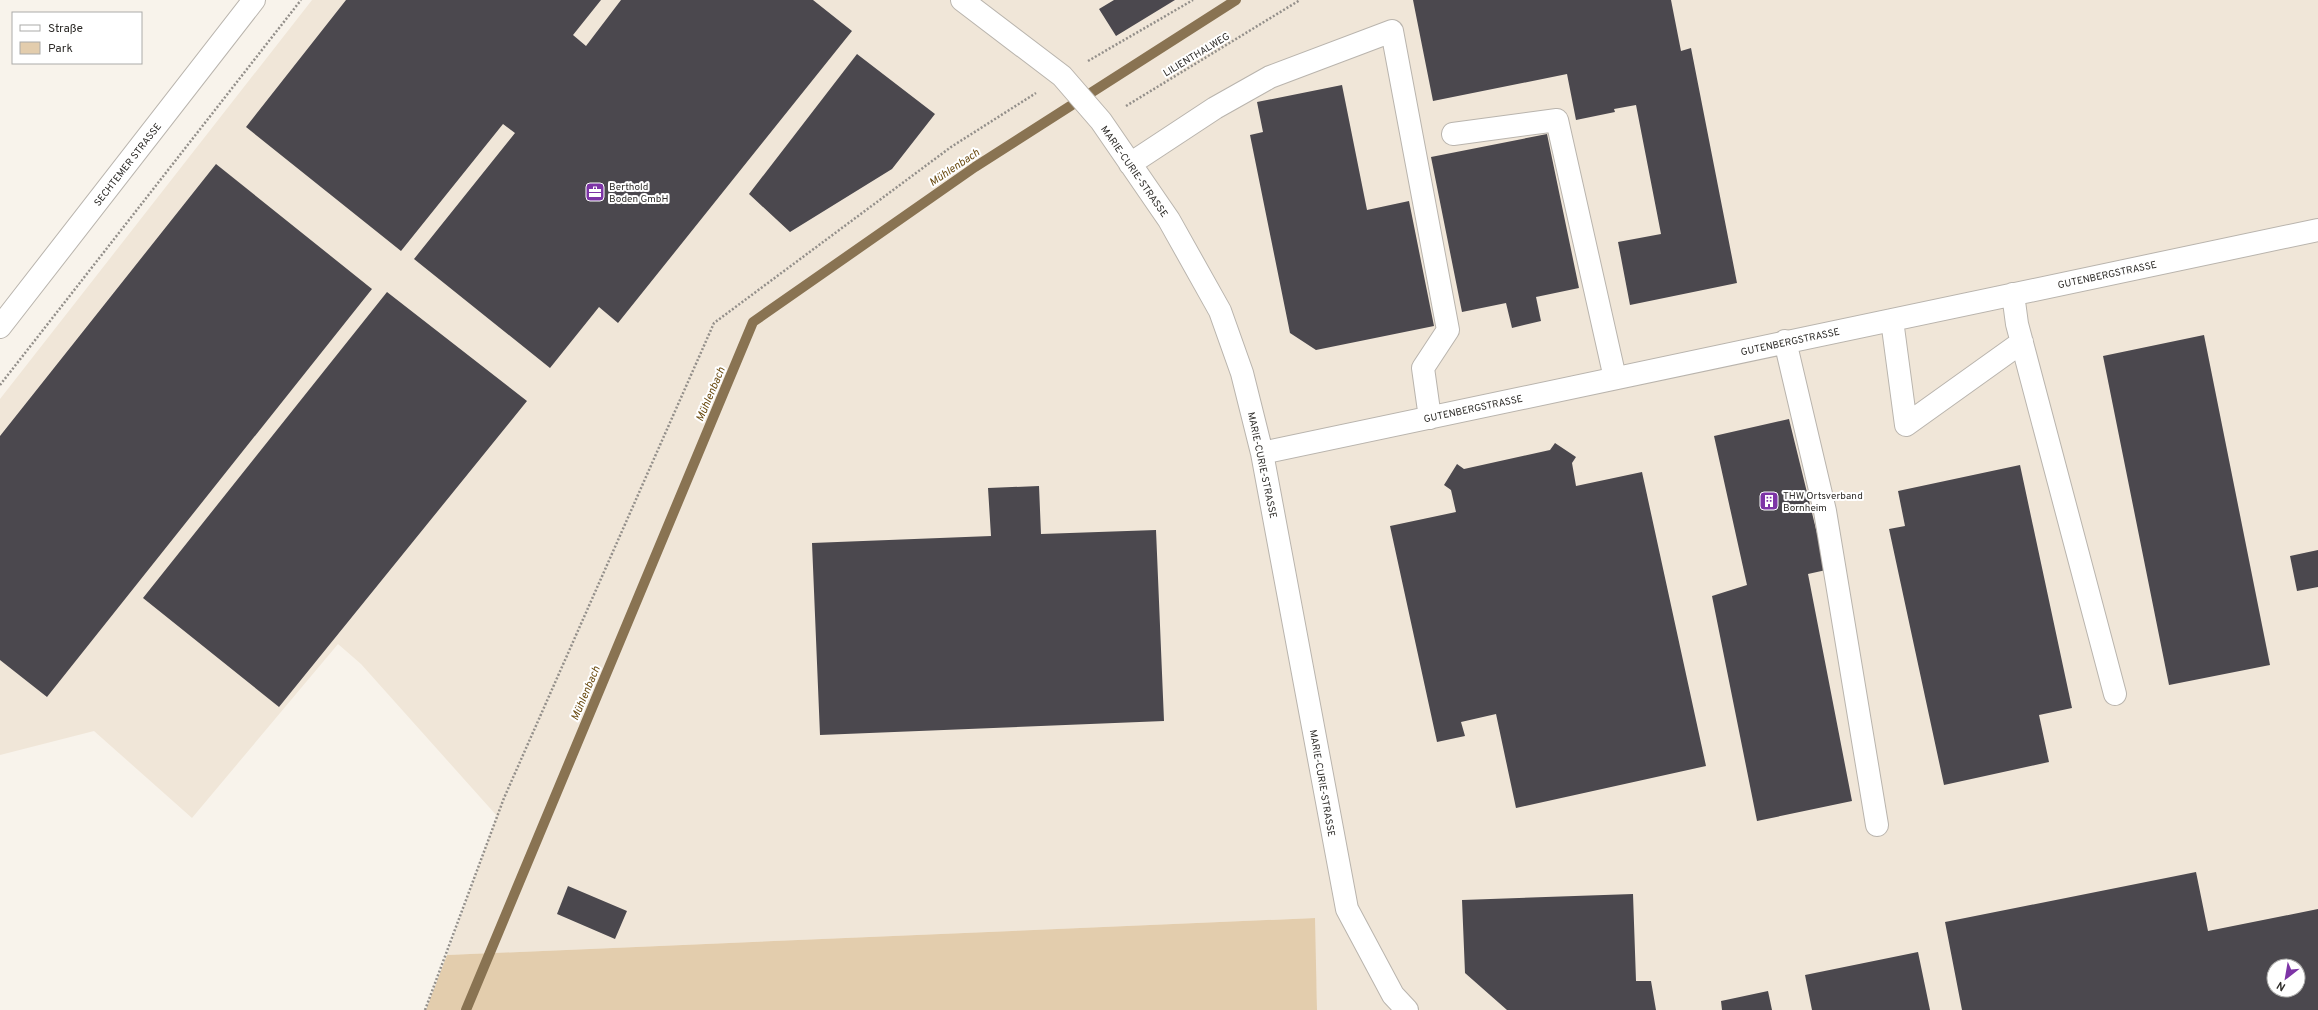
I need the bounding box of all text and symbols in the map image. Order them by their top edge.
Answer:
legend [12,12,142,64]
text: Straße [48,21,83,37]
street label: LILIENTHALWEG [1161,30,1232,80]
text: Park [48,41,73,57]
street label: SECHTEMER STRASSE [92,121,165,209]
street label: MARIE-CURIE-STRASSE [1097,124,1170,220]
water label: Mühlenbach [927,146,983,190]
office icon: Berthold Boden GmbH [584,181,606,203]
place label: Berthold Boden GmbH [609,181,668,206]
street label: GUTENBERGSTRASSE [2057,259,2158,292]
street label: GUTENBERGSTRASSE [1740,326,1841,359]
water label: Mühlenbach [693,365,729,424]
street label: GUTENBERGSTRASSE [1423,393,1524,426]
street label: MARIE-CURIE-STRASSE [1244,411,1279,520]
building icon: THW Ortsverband Bornheim [1758,490,1780,512]
place label: THW Ortsverband Bornheim [1783,490,1863,515]
water label: Mühlenbach [568,664,604,723]
street label: MARIE-CURIE-STRASSE [1306,729,1337,838]
north arrow [2266,958,2306,998]
text: N [2274,978,2288,994]

